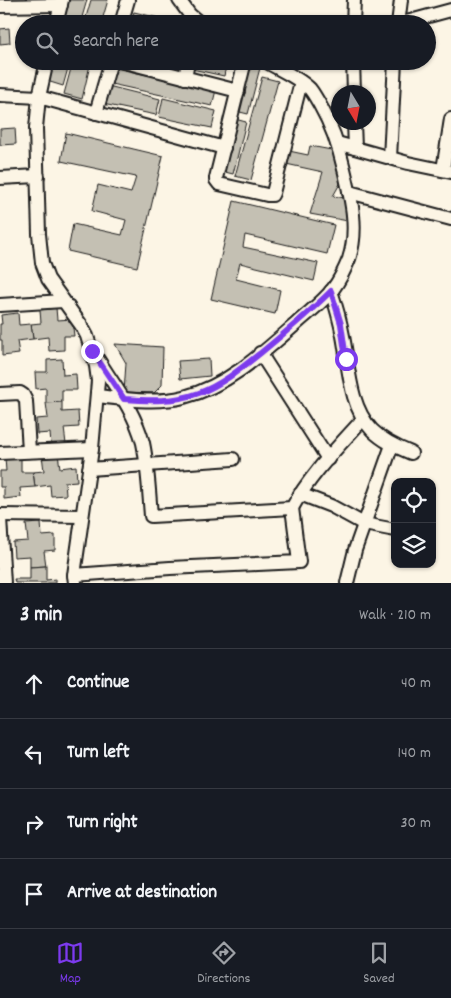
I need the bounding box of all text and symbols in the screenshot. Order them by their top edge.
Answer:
search box [15,15,436,70]
icon: search [33,29,61,57]
text: Search here [73,29,159,56]
north arrow [331,85,376,130]
route end [81,340,104,363]
route start [335,348,358,371]
map controls [391,478,436,568]
button: locate [391,478,436,523]
button: layers [391,523,436,568]
text: 3 min [20,601,62,631]
text: Walk · 210 m [359,604,431,627]
icon: ahead [20,670,48,698]
text: Continue [67,670,129,697]
text: 40 m [401,672,431,695]
icon: left [20,740,48,768]
text: Turn left [67,740,130,767]
text: 140 m [397,742,431,765]
icon: right [20,810,48,838]
text: Turn right [67,810,138,837]
text: 30 m [401,812,431,835]
icon: arrive [20,880,48,908]
text: Arrive at destination [67,880,217,907]
tab: Map [56,939,84,989]
tab: Directions [197,939,250,989]
tab: Saved [363,939,395,989]

